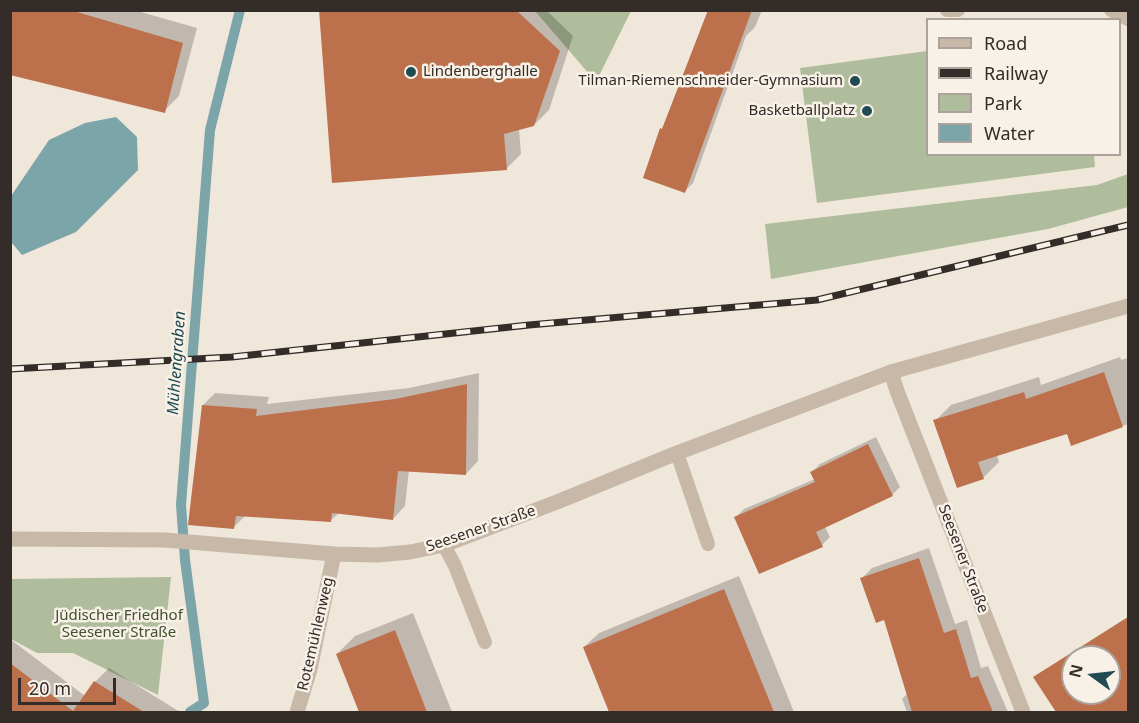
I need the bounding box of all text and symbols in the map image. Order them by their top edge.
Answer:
legend [926,18,1121,156]
text: Road [984,31,1027,55]
text: Railway [984,61,1048,85]
place label: Lindenberghalle [423,63,538,81]
marker: Lindenberghalle [404,65,418,79]
place label: Tilman-Riemenschneider-Gymnasium [578,72,843,90]
marker: Tilman-Riemenschneider-Gymnasium [848,74,862,88]
text: Park [984,91,1022,115]
place label: Basketballplatz [748,102,855,120]
marker: Basketballplatz [860,104,874,118]
text: Water [984,121,1035,145]
water label: Mühlengraben [164,310,190,416]
street label: Seesener Straße [424,502,538,556]
street label: Seesener Straße [934,502,992,616]
street label: Rotemühlenweg [294,576,338,692]
park label: Jüdischer Friedhof Seesener Straße [55,607,183,642]
north arrow [1061,645,1121,705]
text: N [1063,662,1088,680]
scale bar [21,666,118,704]
text: 20 m [29,676,71,700]

